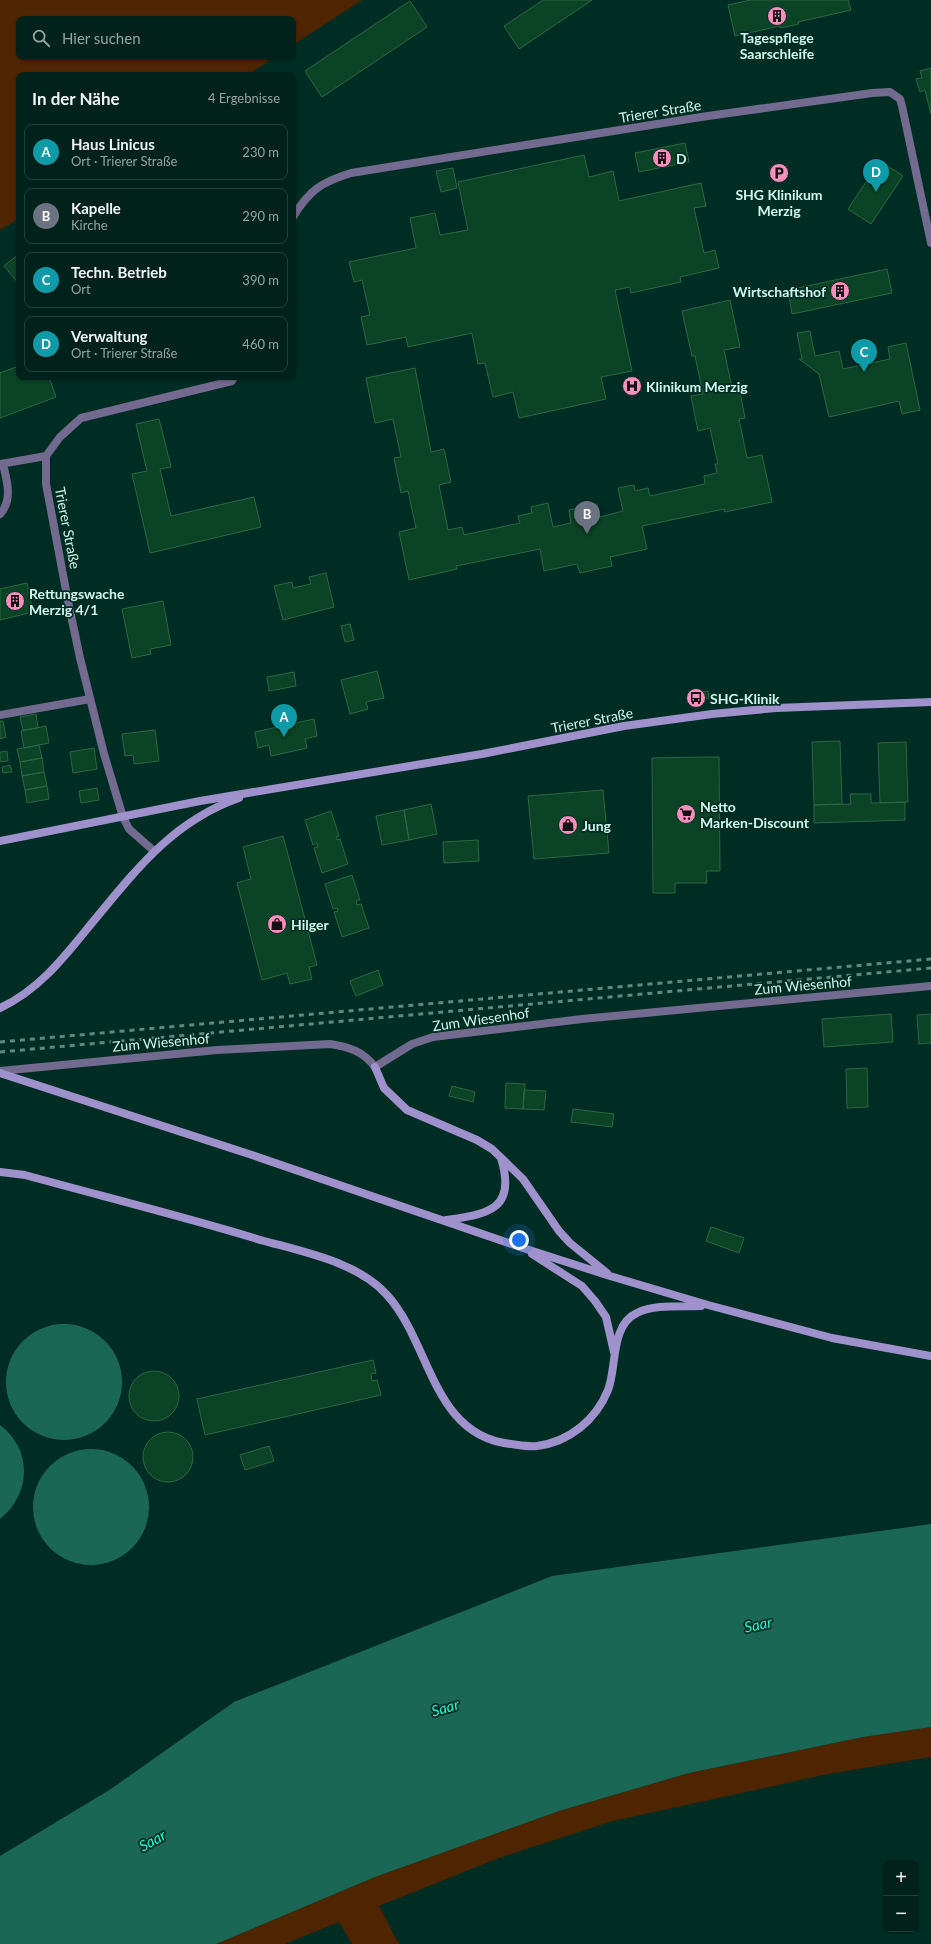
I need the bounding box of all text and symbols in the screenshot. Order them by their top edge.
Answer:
building icon: Tagespflege Saarschleife [766,5,788,27]
search box [16,16,296,60]
icon: search [30,27,52,49]
text: Hier suchen [62,29,141,47]
place label: Tagespflege Saarschleife [740,29,815,62]
text: In der Nähe [32,88,120,109]
text: 4 Ergebnisse [208,90,280,106]
street label: Trierer Straße [618,96,702,126]
text: Haus Linicus [71,135,155,153]
text: A [41,144,51,160]
text: 230 m [242,144,279,160]
building icon: D [651,147,673,169]
place label: D [676,150,687,167]
text: Ort · Trierer Straße [71,153,177,169]
pin: D [863,159,889,192]
parking icon: SHG Klinikum Merzig [768,162,790,184]
place label: SHG Klinikum Merzig [735,186,823,219]
text: Kapelle [71,199,121,217]
text: B [42,208,50,224]
text: 290 m [242,208,279,224]
text: Kirche [71,217,108,233]
text: Techn. Betrieb [71,263,167,281]
text: C [42,272,50,288]
text: 390 m [242,272,279,288]
building icon: Wirtschaftshof [829,280,851,302]
text: Ort [71,281,91,297]
place label: Wirtschaftshof [733,283,826,300]
text: Verwaltung [71,327,148,345]
text: D [41,336,51,352]
text: 460 m [242,336,279,352]
pin: C [851,339,877,372]
text: Ort · Trierer Straße [71,345,177,361]
hospital icon: Klinikum Merzig [621,375,643,397]
place label: Klinikum Merzig [646,378,748,395]
street label: Trierer Straße [52,486,84,570]
pin: B [574,501,600,534]
place label: Rettungswache Merzig 4/1 [29,585,125,618]
building icon: Rettungswache Merzig 4/1 [4,590,26,612]
bus stop icon: SHG-Klinik [685,687,707,709]
place label: SHG-Klinik [710,690,780,707]
pin: A [271,704,297,737]
street label: Trierer Straße [550,704,634,736]
place label: Netto Marken-Discount [700,798,810,831]
supermarket icon: Netto Marken-Discount [675,803,697,825]
shop icon: Jung [557,814,579,836]
place label: Jung [582,817,612,834]
shop icon: Hilger [266,913,288,935]
place label: Hilger [291,916,329,933]
street label: Zum Wiesenhof [754,972,853,998]
street label: Zum Wiesenhof [431,1004,531,1034]
street label: Zum Wiesenhof [112,1029,211,1055]
your location [509,1230,529,1250]
water label: Saar [742,1612,774,1636]
water label: Saar [429,1694,462,1720]
water label: Saar [135,1825,169,1855]
map controls [883,1860,919,1932]
button: + [883,1860,919,1896]
button: − [883,1896,919,1932]

